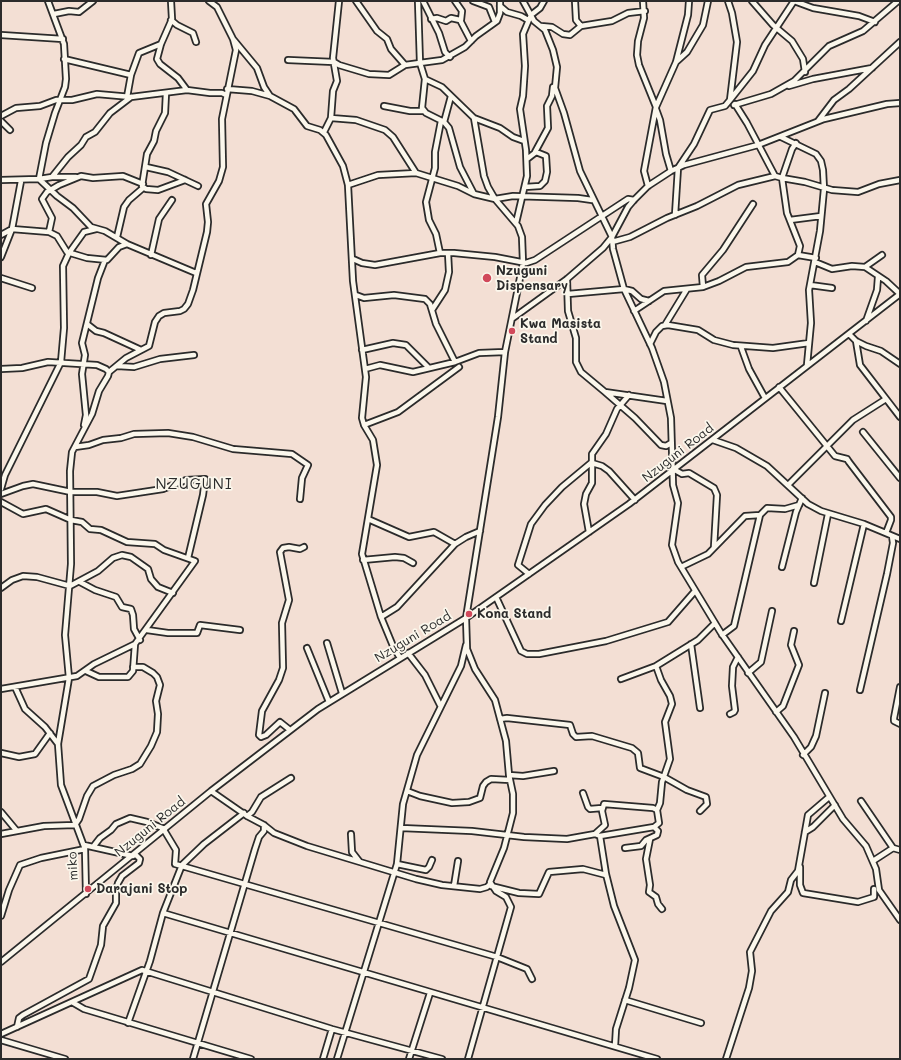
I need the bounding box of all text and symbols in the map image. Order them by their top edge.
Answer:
place label: Nzuguni Dispensary [496,263,568,294]
marker: Nzuguni Dispensary [481,272,493,284]
place label: Kwa Masista Stand [520,316,601,347]
marker: Kwa Masista Stand [507,326,517,336]
street label: Nzuguni Road [639,420,717,486]
district label: NZUGUNI [156,475,232,493]
place label: Kona Stand [477,606,551,622]
street label: Nzuguni Road [372,608,454,666]
marker: Kona Stand [464,609,474,619]
street label: Nzuguni Road [112,794,188,860]
street label: miko [64,851,82,881]
place label: Darajani Stop [96,881,187,897]
marker: Darajani Stop [83,884,93,894]

